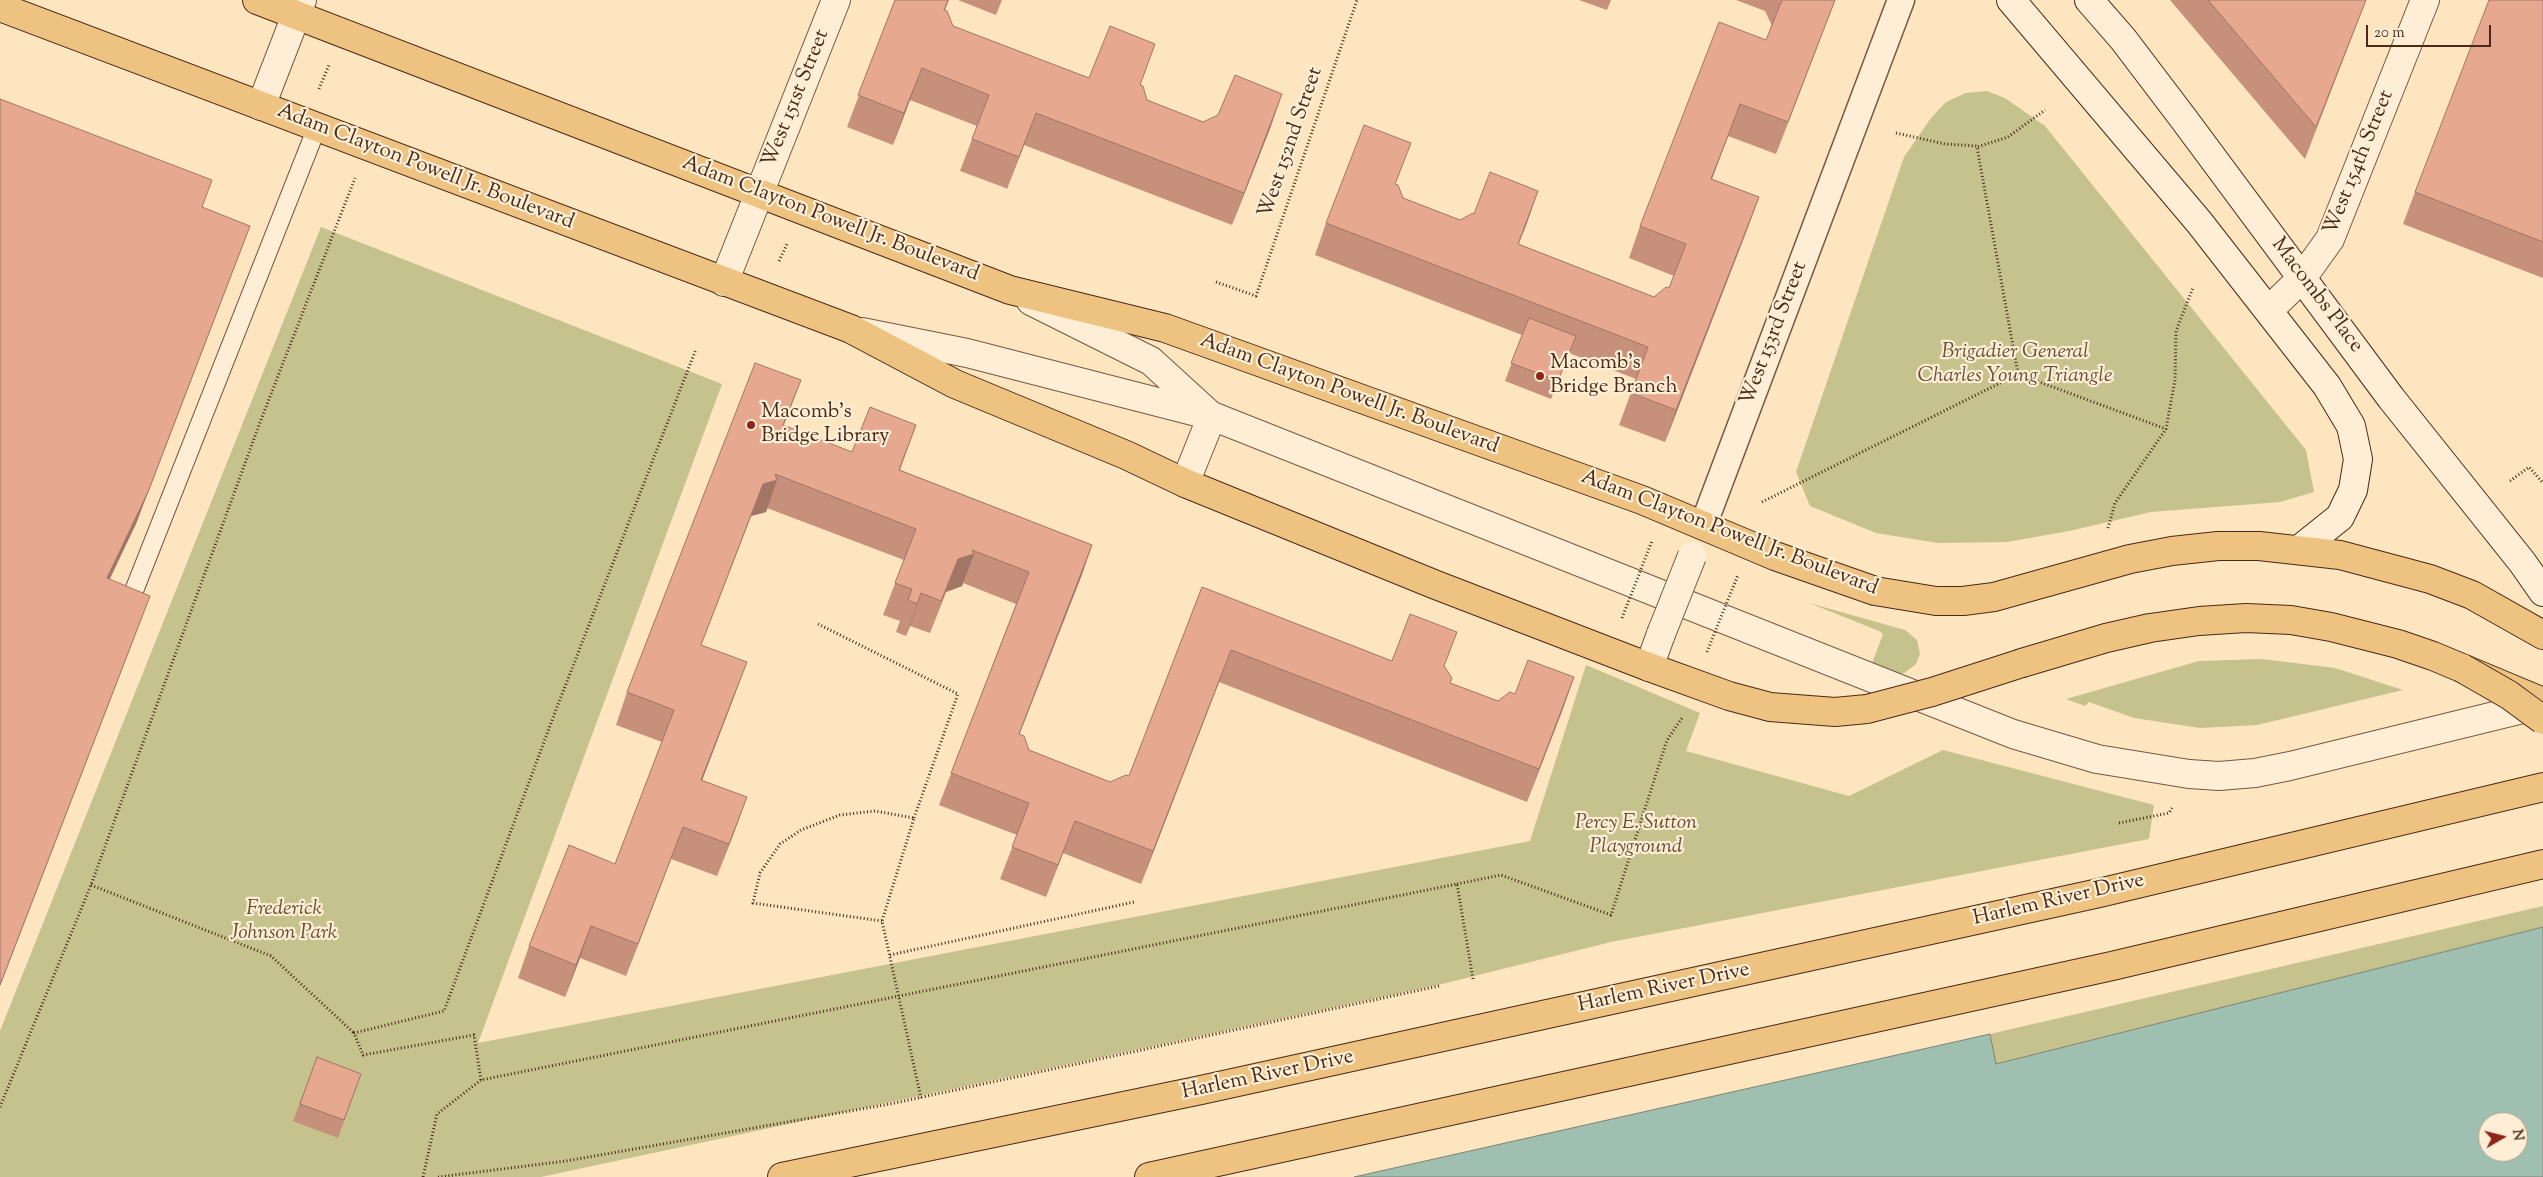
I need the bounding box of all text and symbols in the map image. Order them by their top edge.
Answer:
scale bar [2368,15,2493,47]
text: 20 m [2374,23,2405,44]
street label: West 151st Street [758,26,836,172]
street label: West 152nd Street [1254,64,1330,222]
street label: West 154th Street [2319,87,2401,239]
street label: Adam Clayton Powell Jr. Boulevard [273,100,577,236]
street label: Adam Clayton Powell Jr. Boulevard [678,152,982,288]
street label: Macombs Place [2265,234,2367,358]
street label: West 153rd Street [1736,259,1814,409]
street label: Adam Clayton Powell Jr. Boulevard [1196,329,1502,461]
park label: Brigadier General Charles Young Triangle [1918,340,2112,390]
place label: Macomb's Bridge Branch [1550,351,1678,401]
marker: Macomb's Bridge Branch [1534,370,1546,382]
place label: Macomb's Bridge Library [761,400,890,450]
marker: Macomb's Bridge Library [745,419,757,431]
street label: Adam Clayton Powell Jr. Boulevard [1577,466,1881,602]
park label: Percy E. Sutton Playground [1575,811,1697,861]
street label: Harlem River Drive [1971,869,2147,933]
park label: Frederick Johnson Park [231,897,337,947]
street label: Harlem River Drive [1576,958,1752,1020]
street label: Harlem River Drive [1180,1045,1356,1107]
north arrow [2478,1112,2528,1162]
text: N [2506,1128,2528,1142]

